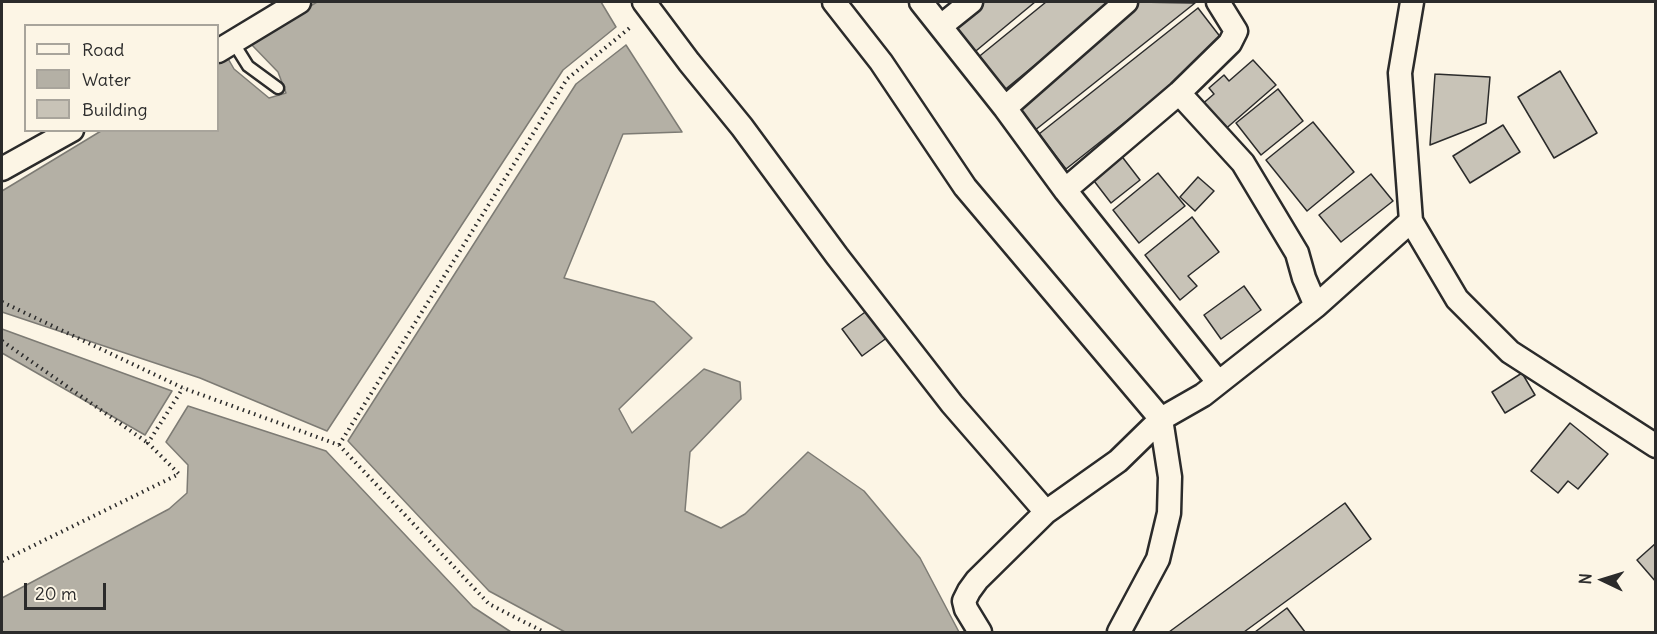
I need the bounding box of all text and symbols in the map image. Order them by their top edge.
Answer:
legend [24,24,219,132]
text: Road [82,38,124,61]
text: Water [82,68,131,91]
text: Building [82,98,147,121]
north arrow [1573,550,1633,610]
scale bar [27,571,110,609]
text: N [1575,573,1595,585]
text: 20 m [35,582,77,605]

